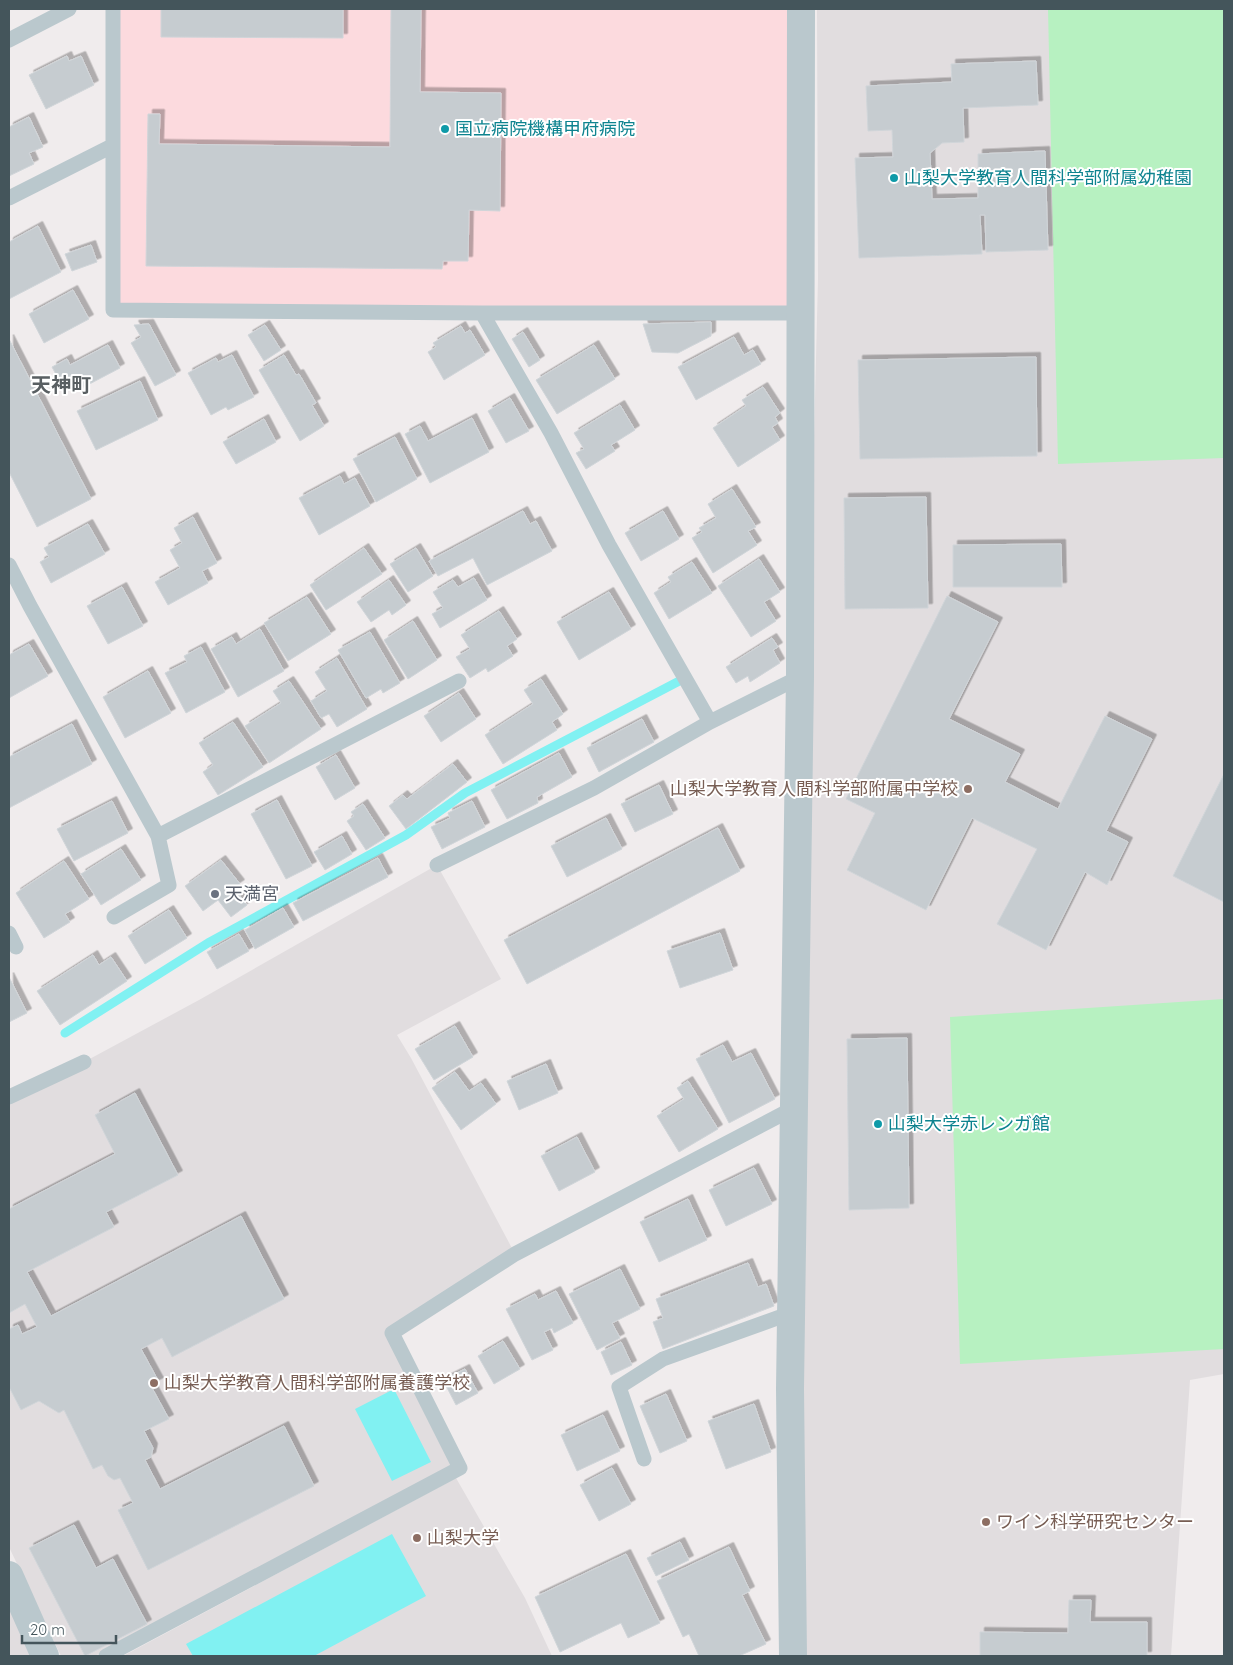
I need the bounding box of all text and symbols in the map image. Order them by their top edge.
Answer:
place label: 国立病院機構甲府病院 [455,117,635,140]
marker: 国立病院機構甲府病院 [439,123,451,135]
place label: 山梨大学教育人間科学部附属幼稚園 [904,166,1192,189]
marker: 山梨大学教育人間科学部附属幼稚園 [888,172,900,184]
district label: 天神町 [31,372,91,397]
place label: 山梨大学教育人間科学部附属中学校 [670,777,958,800]
marker: 山梨大学教育人間科学部附属中学校 [962,783,974,795]
place label: 天満宮 [225,882,279,905]
marker: 天満宮 [209,888,221,900]
place label: 山梨大学赤レンガ館 [888,1112,1050,1135]
marker: 山梨大学赤レンガ館 [872,1118,884,1130]
place label: 山梨大学教育人間科学部附属養護学校 [164,1371,470,1394]
marker: 山梨大学教育人間科学部附属養護学校 [148,1377,160,1389]
place label: ワイン科学研究センター [996,1510,1194,1533]
marker: ワイン科学研究センター [980,1516,992,1528]
place label: 山梨大学 [427,1526,499,1549]
marker: 山梨大学 [411,1532,423,1544]
scale bar [22,1612,116,1644]
text: 20 m [30,1620,65,1639]

